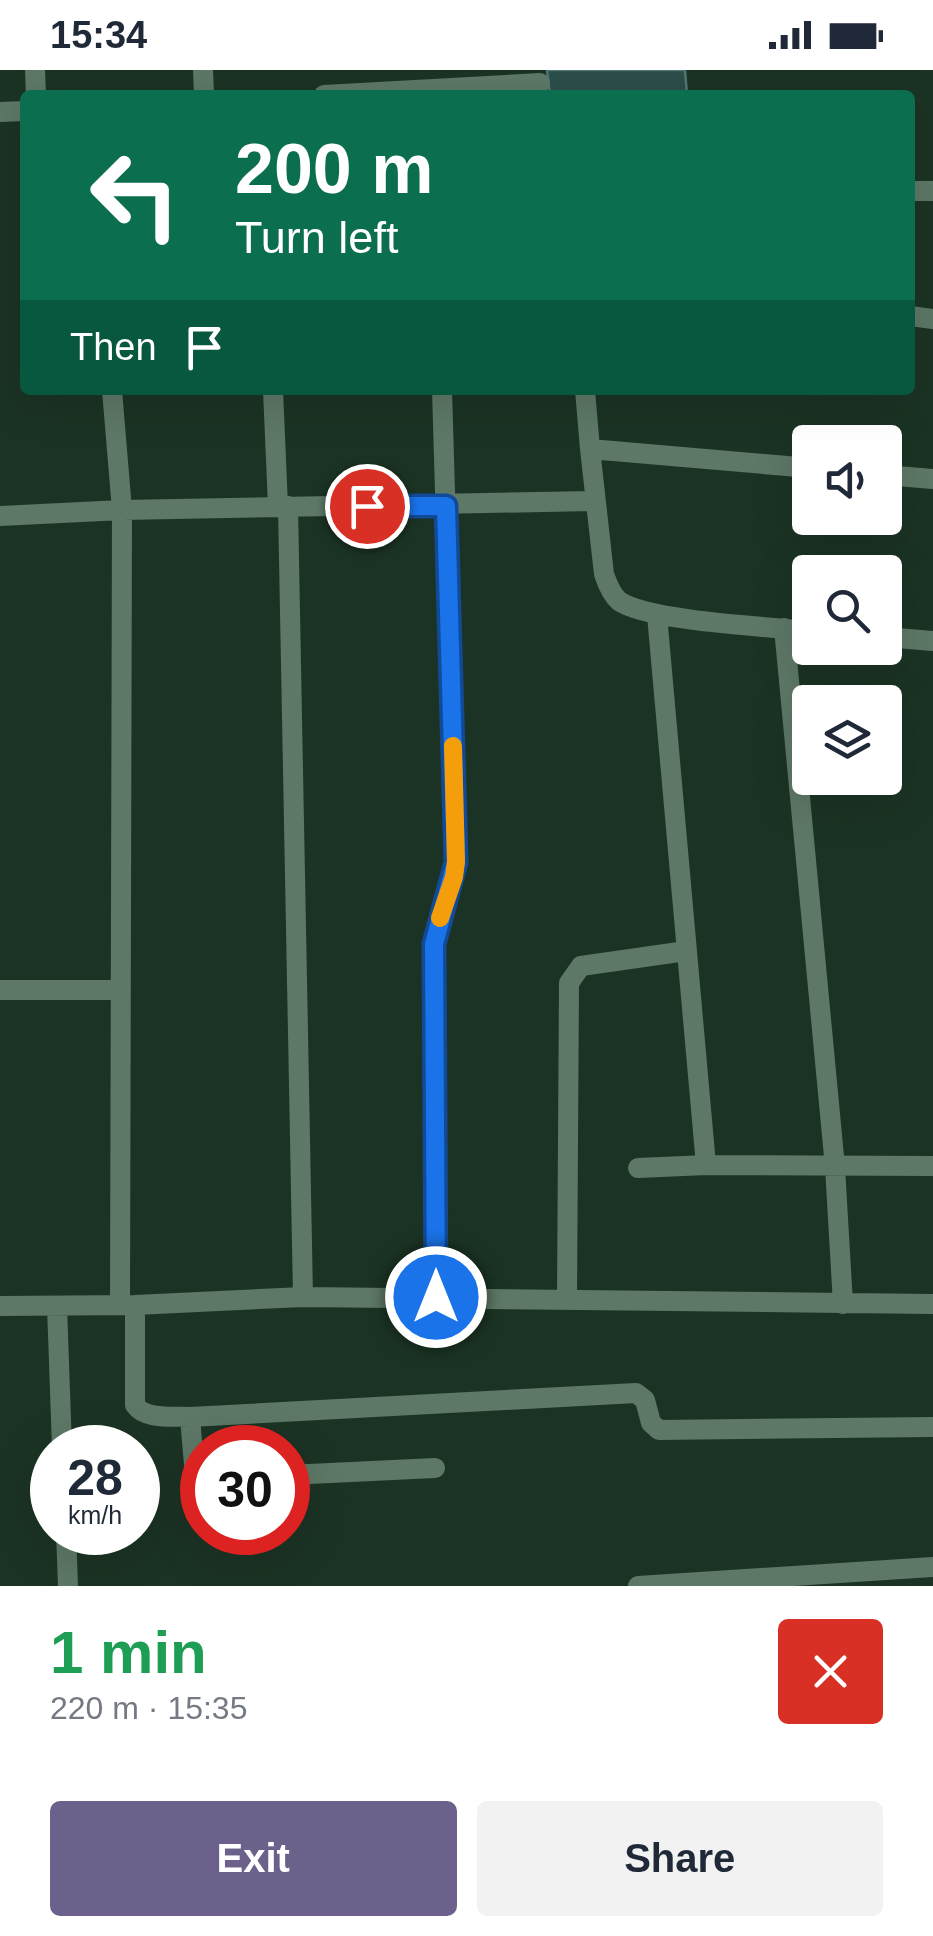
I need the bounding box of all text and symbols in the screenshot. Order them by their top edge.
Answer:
text: 15:34 [50,14,147,56]
icon: left [70,130,200,260]
text: 200 m [235,130,433,208]
text: Turn left [235,212,398,263]
icon: arrive [177,320,232,375]
text: Then [70,326,157,368]
map controls [792,425,902,795]
button: sound [792,425,902,535]
pin [325,464,410,549]
icon: arrive [340,479,395,534]
button: search [792,555,902,665]
button: layers [792,685,902,795]
position arrow [384,1245,488,1349]
speed limit sign: 30 [180,1425,310,1555]
text: 28 [67,1450,123,1506]
text: km/h [68,1501,122,1529]
text: 1 min [50,1619,207,1686]
button: close [778,1619,883,1724]
text: 220 m · 15:35 [50,1690,247,1726]
button: Exit [50,1801,457,1916]
button: Share [477,1801,883,1916]

